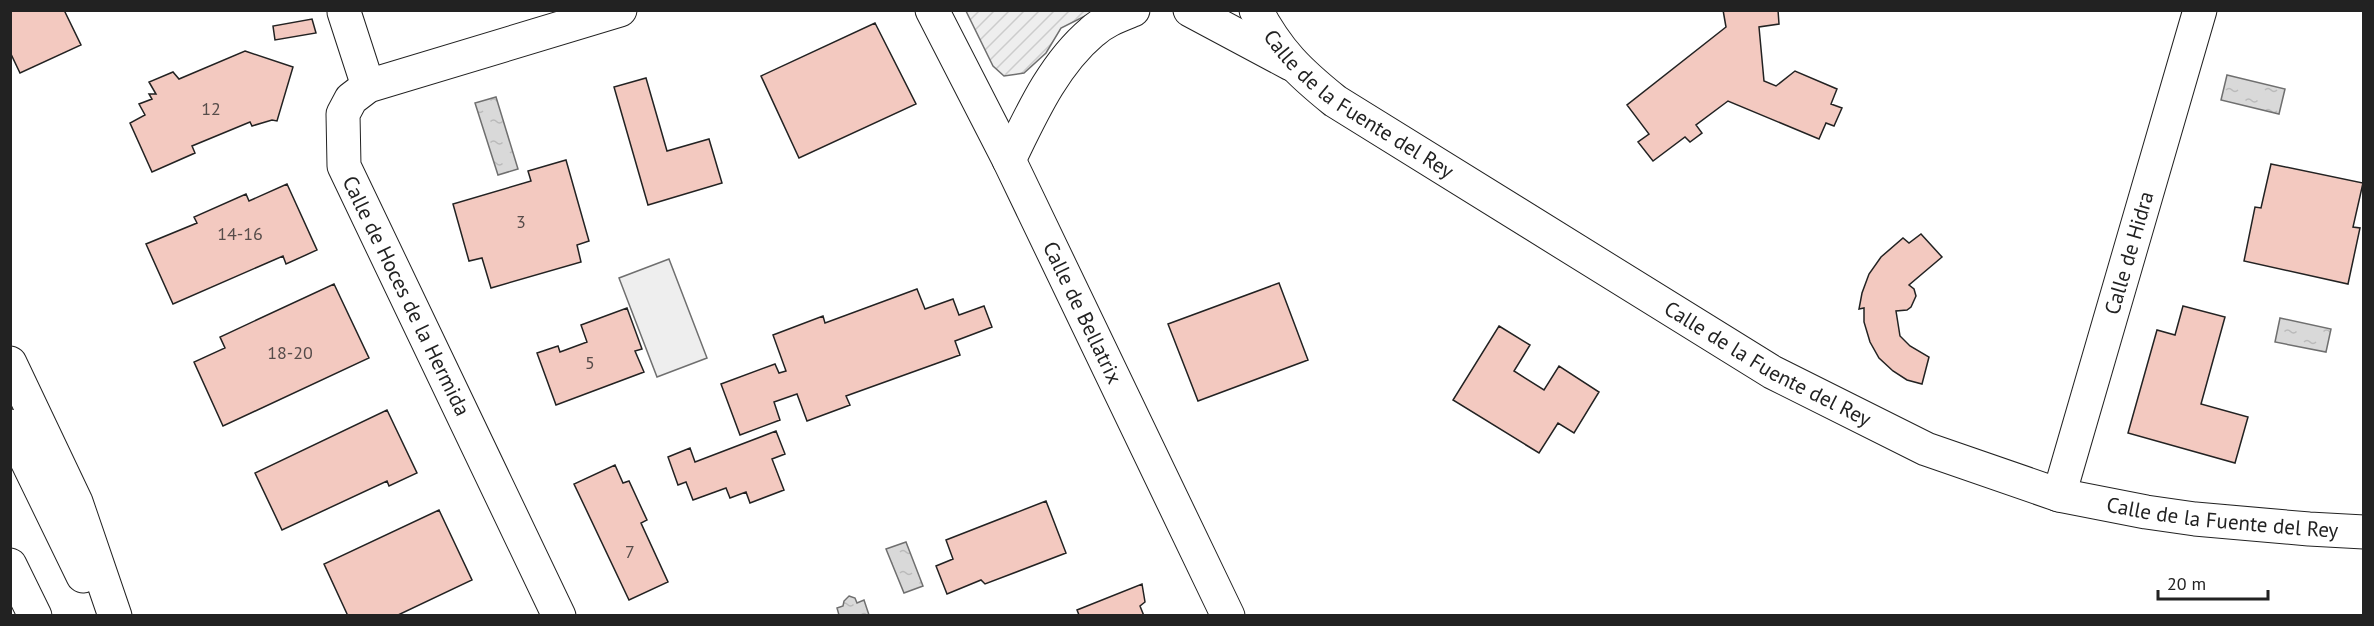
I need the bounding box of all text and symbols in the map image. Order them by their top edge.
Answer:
street label: Calle de la Fuente del Rey [1258,24,1459,184]
house number: 12 [201,97,221,120]
street label: Calle de Hoces de la Hermida [337,171,476,420]
street label: Calle de Hidra [2098,188,2160,318]
house number: 3 [516,210,526,233]
house number: 14-16 [217,222,263,245]
street label: Calle de Bellatrix [1037,237,1128,388]
street label: Calle de la Fuente del Rey [1659,295,1876,432]
house number: 18-20 [267,341,313,364]
house number: 5 [585,351,595,374]
street label: Calle de la Fuente del Rey [2104,491,2339,544]
house number: 7 [625,540,635,563]
scale bar [2158,563,2268,601]
text: 20 m [2167,572,2206,595]

